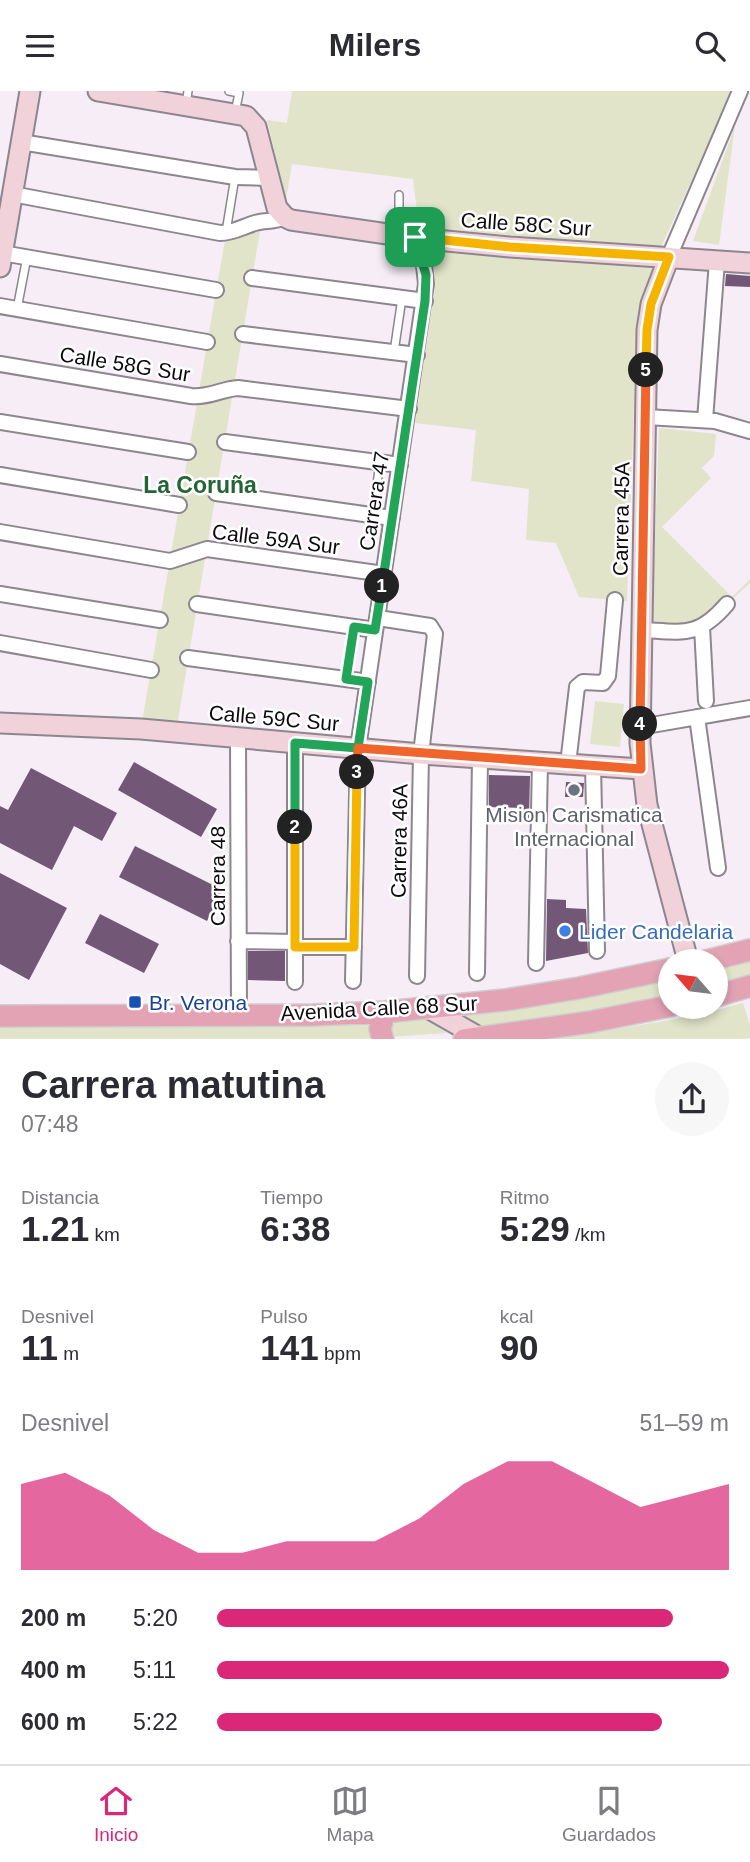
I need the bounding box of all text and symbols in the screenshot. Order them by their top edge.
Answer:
icon: menu [21,27,59,65]
text: Milers [329,27,421,63]
icon: search [691,27,729,65]
pin [385,207,445,267]
street label: Calle 58C Sur [460,208,592,240]
icon: arrive [396,218,434,256]
street label: Calle 58G Sur [58,342,192,386]
pin: 5 [628,353,664,387]
text: 5 [640,359,651,380]
street label: Carrera 47 [355,450,393,552]
street label: Carrera 45A [609,462,633,576]
district label: La Coruña [143,472,257,498]
street label: Calle 59A Sur [211,520,341,558]
pin: 1 [364,568,400,603]
text: 1 [376,575,387,596]
street label: Calle 59C Sur [208,701,340,735]
pin: 4 [622,707,658,741]
text: 4 [634,713,645,734]
pin: 3 [340,755,374,789]
text: 3 [351,761,362,782]
marker: Mision Carismatica Internacional [566,782,582,798]
street label: Carrera 46A [387,784,411,898]
place label: Mision Carismatica Internacional [485,803,663,850]
pin: 2 [278,809,312,845]
text: 2 [289,816,300,837]
street label: Carrera 48 [206,826,229,926]
place label: Lider Candelaria [579,920,733,943]
marker: Lider Candelaria [557,923,573,939]
north arrow [658,949,728,1019]
map controls [658,949,728,1019]
place label: Br. Verona [149,991,247,1014]
street label: Avenida Calle 68 Sur [280,991,478,1025]
marker: Br. Verona [127,994,143,1010]
button: share [655,1062,729,1136]
text: Carrera matutina [21,1064,325,1106]
text: 07:48 [21,1111,79,1137]
text: Distancia [21,1187,99,1208]
text: Tiempo [260,1187,323,1208]
text: Ritmo [500,1187,549,1208]
text: 1.21 [21,1209,89,1248]
text: 6:38 [260,1209,330,1248]
text: 5:29 [500,1209,570,1248]
text: km [89,1224,120,1245]
text: /km [570,1224,606,1245]
text: Desnivel [21,1306,94,1327]
text: Pulso [260,1306,308,1327]
text: kcal [500,1306,533,1327]
text: 11 [21,1328,58,1367]
text: 141 [260,1328,319,1367]
text: 90 [500,1328,539,1367]
text: m [58,1343,79,1364]
text: bpm [319,1343,361,1364]
text: Desnivel [21,1410,109,1436]
text: 51–59 m [639,1410,729,1436]
text: 200 m [21,1605,86,1631]
text: 5:20 [133,1605,178,1631]
text: 400 m [21,1657,86,1683]
text: 5:11 [133,1657,176,1683]
text: 600 m [21,1709,86,1735]
text: 5:22 [133,1709,178,1735]
tab: Inicio [94,1782,138,1846]
tab: Mapa [326,1782,374,1846]
tab: Guardados [562,1782,656,1846]

